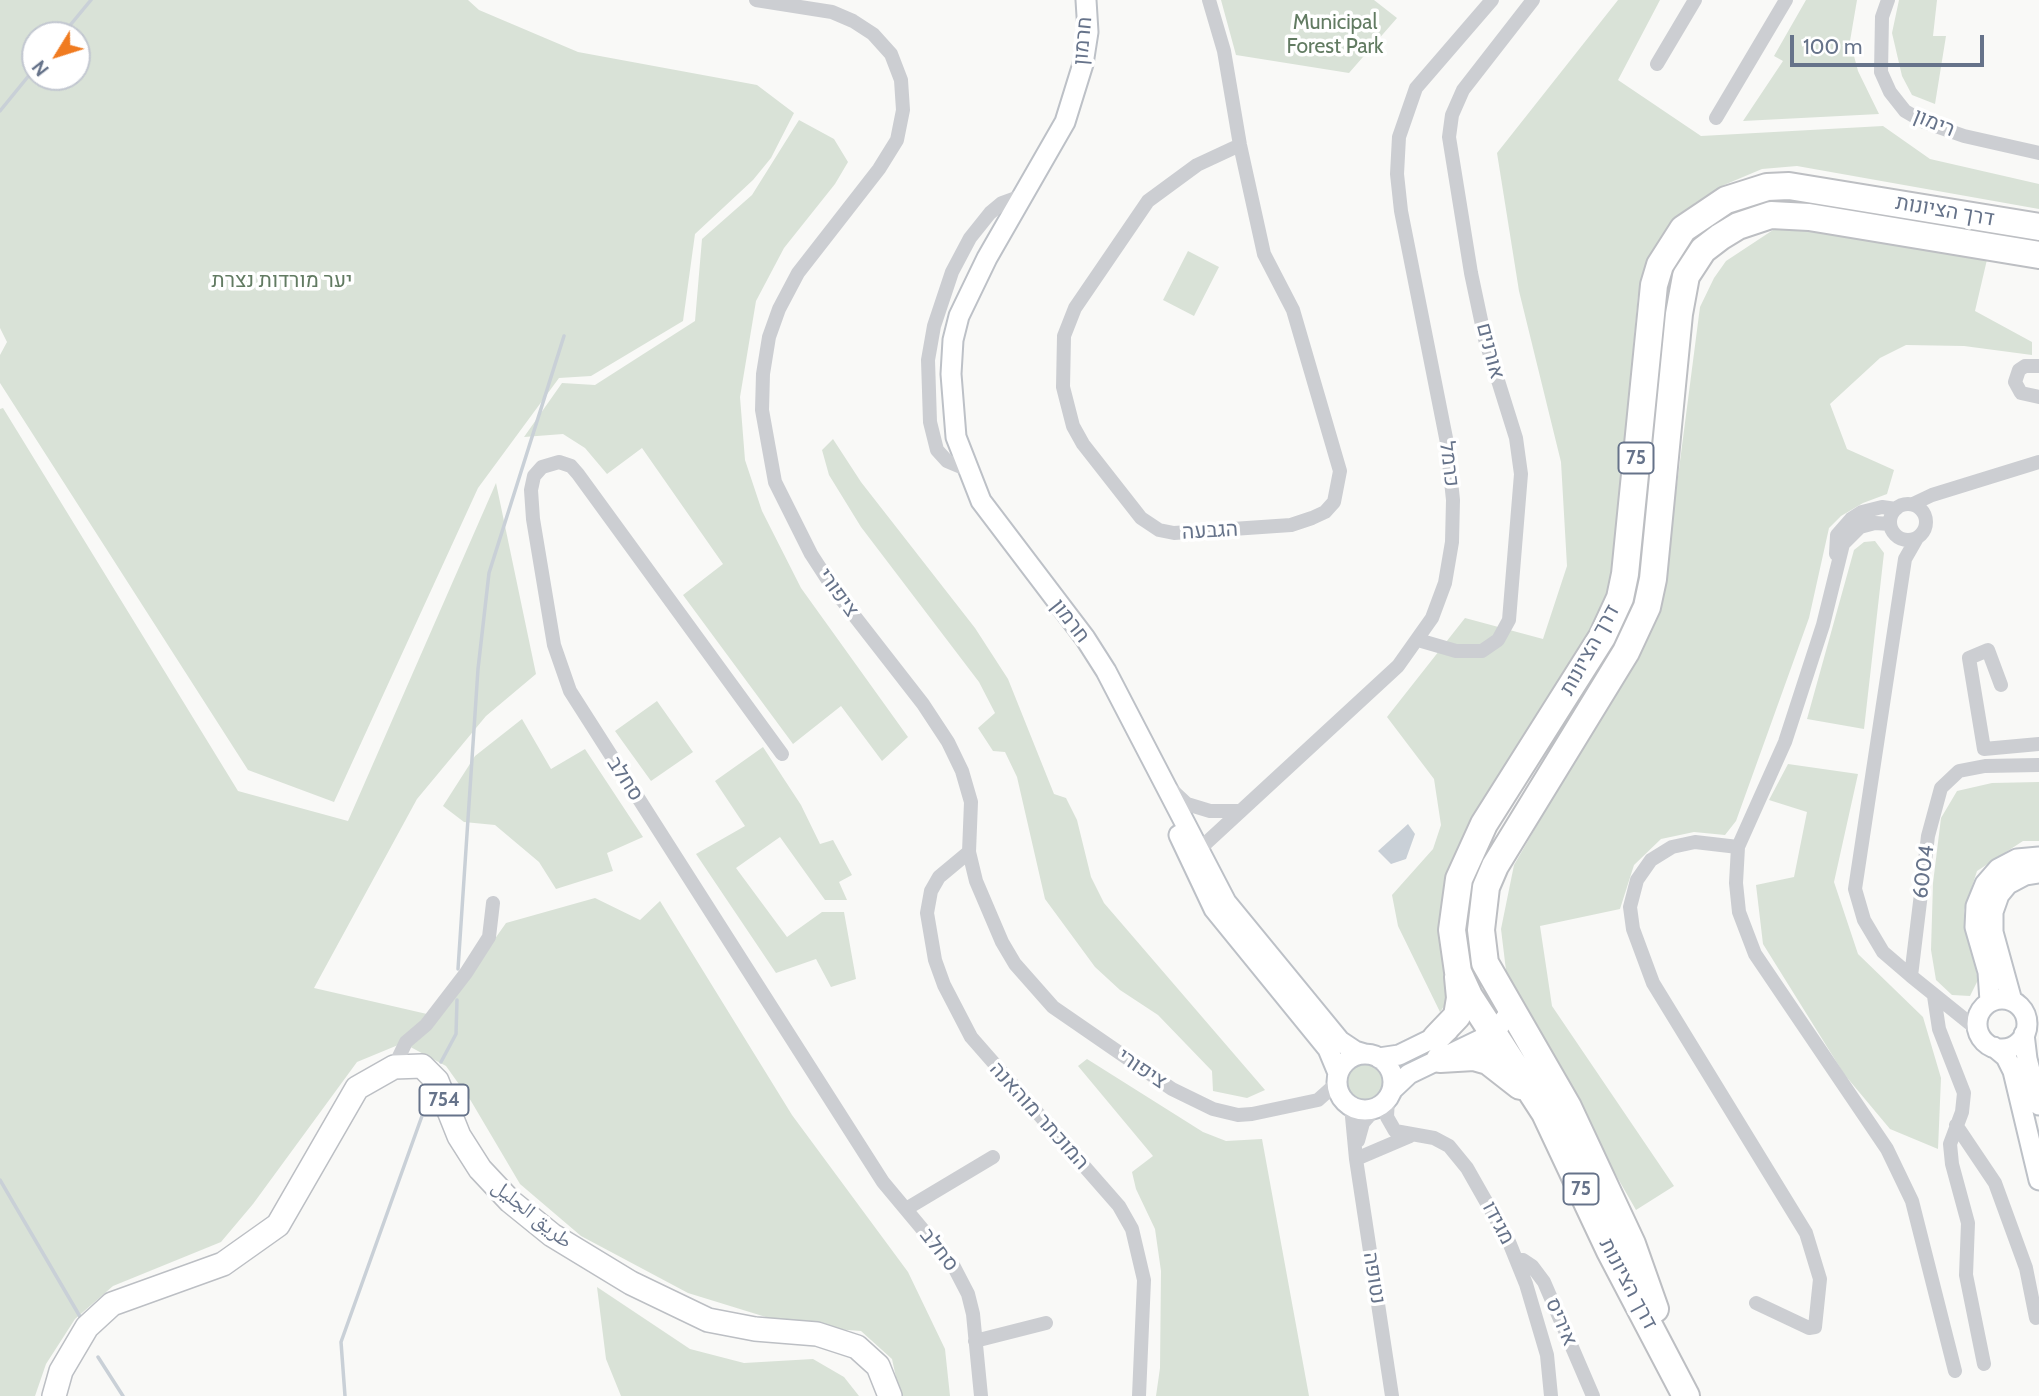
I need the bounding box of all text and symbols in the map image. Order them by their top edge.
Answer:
park label: Municipal Forest Park [1286,10,1384,60]
street label: חרמון [1068,16,1098,66]
north arrow [21,21,91,91]
scale bar [1794,21,1988,65]
text: 100 m [1803,34,1862,59]
text: N [27,56,54,80]
street label: רימון [1910,103,1958,143]
street label: דרך הציונות [1894,190,1996,232]
park label: יער מורדות נצרת [212,268,352,294]
street label: אורנים [1470,320,1510,382]
street label: כרמל [1434,440,1464,488]
road number: 75 [1618,442,1654,474]
street label: הגבעה [1181,517,1239,545]
street label: ציפורי [812,564,864,622]
street label: חרמון [1045,594,1095,648]
street label: דרך הציונות [1555,600,1625,700]
street label: סחלב [601,752,649,806]
street label: 6004 [1908,844,1940,900]
street label: ציפורי [1113,1044,1171,1094]
street label: המוכתר מוהאנה [984,1057,1094,1175]
road number: 754 [420,1084,468,1116]
street label: طريق الجليل [487,1174,577,1254]
road number: 75 [1564,1174,1598,1204]
street label: מגידו [1476,1197,1520,1249]
street label: סחלב [914,1223,964,1277]
street label: דרך הציונות [1593,1234,1663,1334]
street label: נטופה [1357,1250,1391,1306]
street label: איריס [1540,1294,1582,1350]

